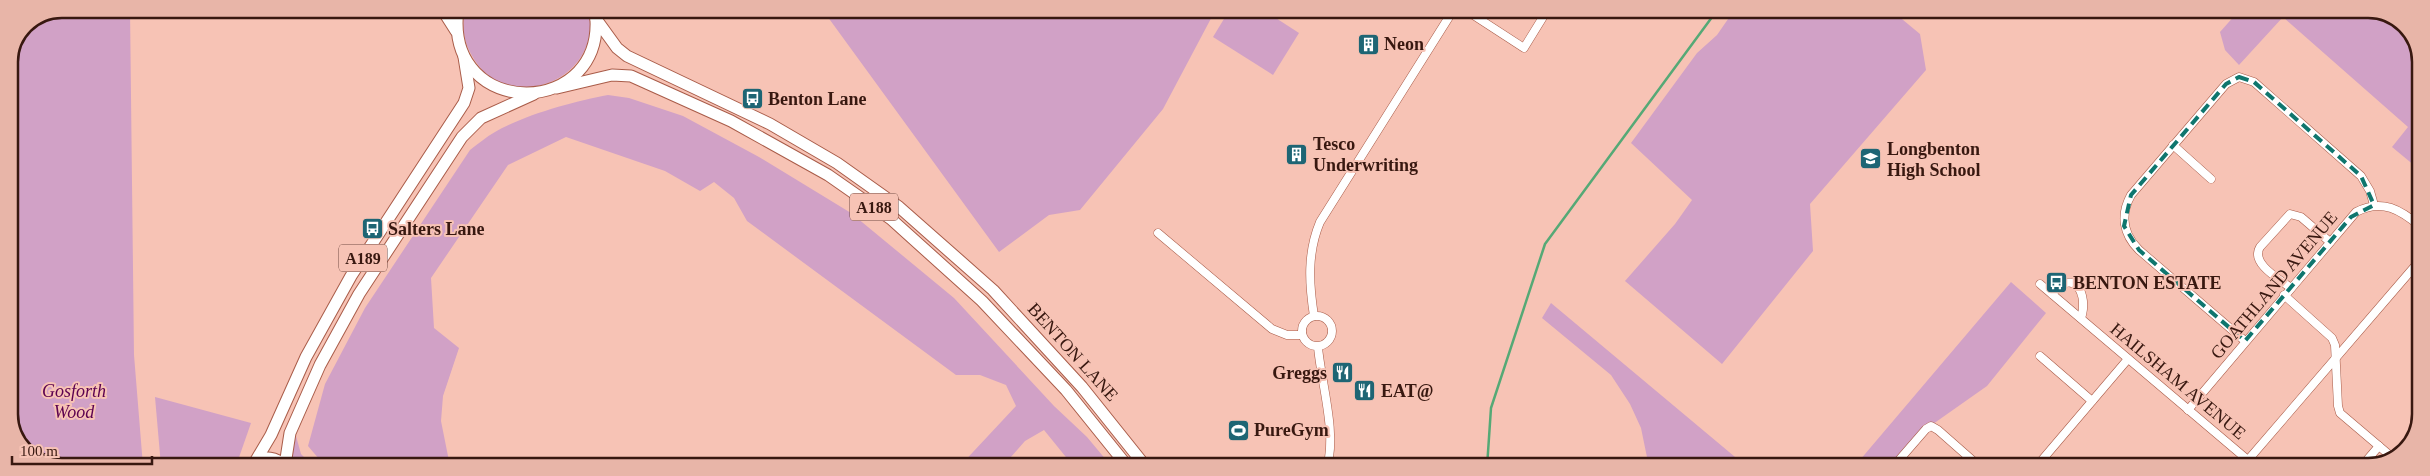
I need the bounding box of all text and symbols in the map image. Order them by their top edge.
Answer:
building icon: Neon [1356,32,1380,56]
place label: Neon [1384,34,1424,54]
bus stop icon: Benton Lane [740,87,764,111]
place label: Benton Lane [768,89,867,109]
place label: Tesco Underwriting [1313,134,1418,175]
place label: Longbenton High School [1887,139,1981,180]
building icon: Tesco Underwriting [1285,142,1309,166]
school or university icon: Longbenton High School [1859,147,1883,171]
road number: A188 [850,193,898,220]
street label: GOATHLAND AVENUE [2207,207,2341,363]
bus stop icon: Salters Lane [360,217,384,241]
place label: Salters Lane [388,219,485,239]
road number: A189 [339,244,387,272]
bus stop icon: BENTON ESTATE [2045,271,2069,295]
place label: BENTON ESTATE [2073,273,2222,293]
street label: BENTON LANE [1024,299,1122,405]
street label: HAILSHAM AVENUE [2106,319,2250,443]
restaurant icon: Greggs [1331,361,1355,385]
place label: Greggs [1272,363,1327,383]
restaurant icon: EAT@ [1353,379,1377,403]
park label: Gosforth Wood [42,381,106,422]
place label: EAT@ [1381,381,1433,401]
sports icon: PureGym [1226,418,1250,442]
place label: PureGym [1254,420,1329,440]
scale bar [12,434,152,466]
text: 100 m [20,443,58,459]

